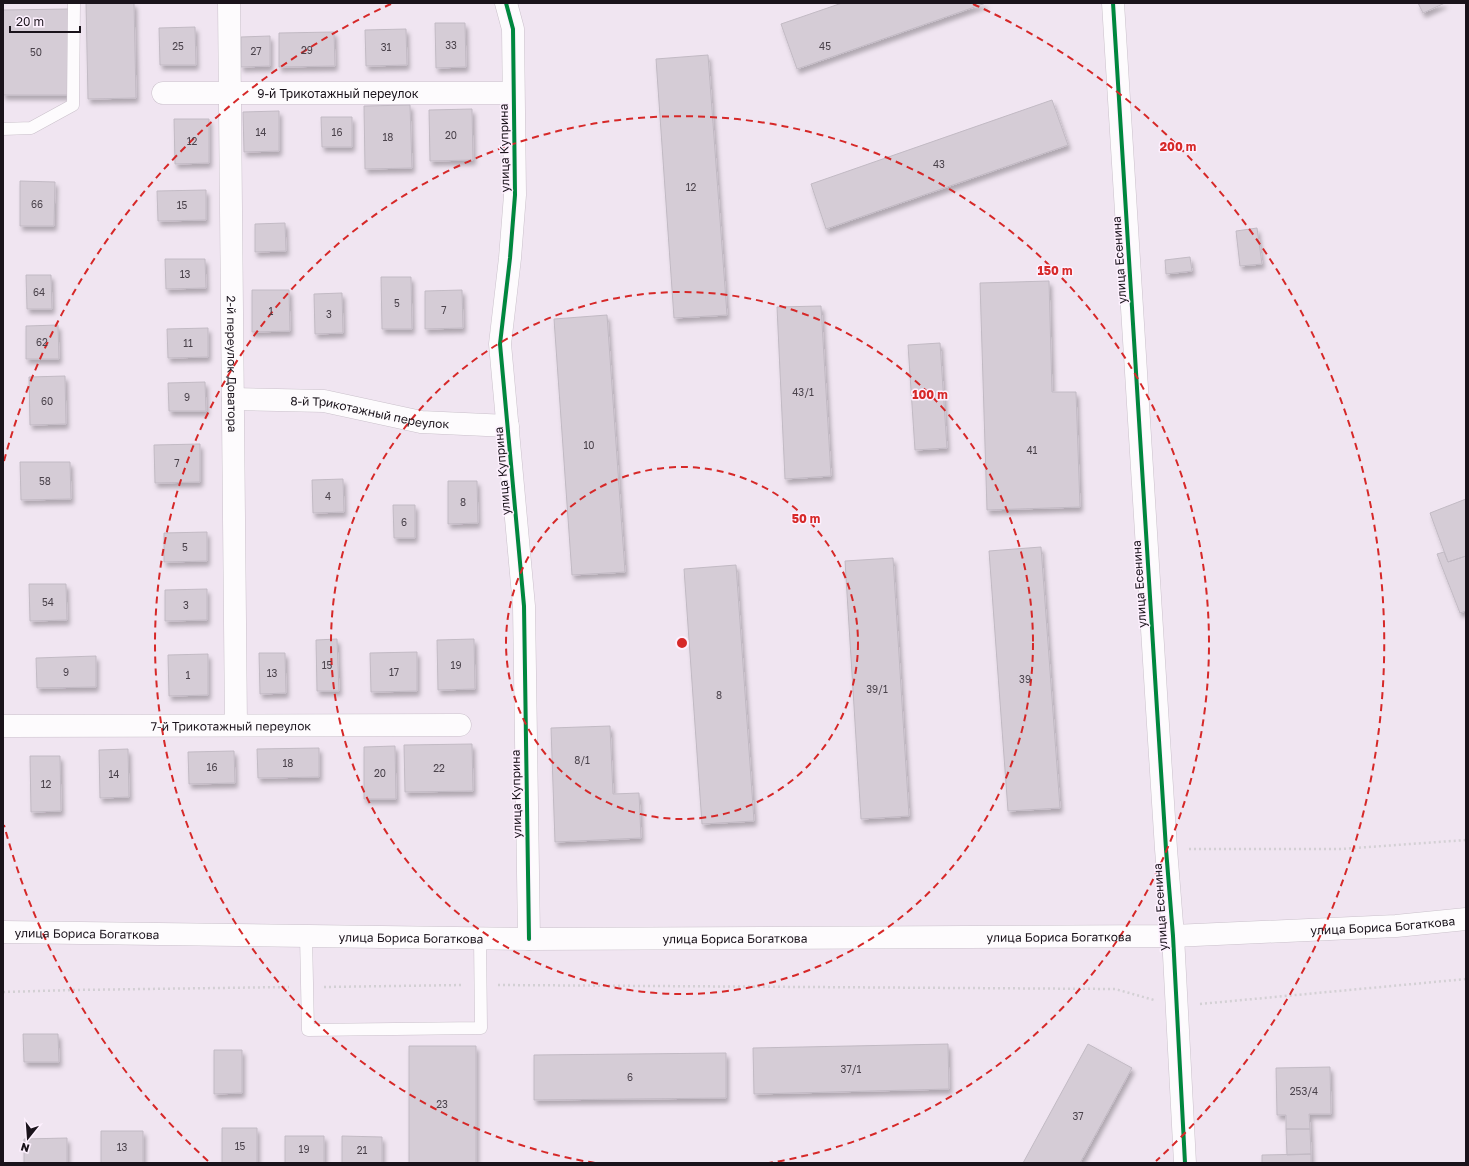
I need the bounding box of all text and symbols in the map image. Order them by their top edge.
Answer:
scale bar [10,8,80,34]
text: 20 m [16,14,44,29]
house number: 33 [445,39,457,51]
house number: 25 [172,40,184,52]
house number: 45 [819,40,831,52]
house number: 31 [381,41,391,53]
house number: 29 [301,44,313,56]
house number: 27 [250,45,262,57]
house number: 50 [30,46,42,58]
street label: 9-й Трикотажный переулок [257,86,419,101]
street label: улица Куприна [496,103,512,193]
house number: 14 [256,126,266,138]
house number: 16 [332,126,342,138]
house number: 20 [445,129,457,141]
house number: 18 [383,131,393,143]
house number: 12 [187,135,198,147]
text: 200 m [1160,139,1196,154]
house number: 43 [933,158,945,170]
house number: 12 [686,181,697,193]
house number: 66 [31,198,43,210]
house number: 15 [177,199,188,211]
street label: улица Есенина [1108,216,1130,304]
text: 150 m [1038,263,1072,278]
house number: 13 [180,268,190,280]
house number: 64 [33,286,45,298]
street label: 2-й переулок Доватора [224,295,241,433]
house number: 5 [394,297,400,309]
house number: 7 [441,304,447,316]
house number: 1 [269,305,274,317]
house number: 3 [326,308,332,320]
house number: 62 [36,336,48,348]
house number: 11 [183,337,193,349]
house number: 43/1 [792,386,814,398]
text: 100 m [912,387,948,402]
house number: 9 [184,391,190,403]
street label: 8-й Трикотажный переулок [290,393,450,431]
house number: 60 [41,395,53,407]
street label: улица Куприна [491,426,513,516]
house number: 10 [583,439,595,451]
house number: 41 [1027,444,1038,456]
house number: 7 [174,457,180,469]
house number: 58 [39,475,51,487]
house number: 4 [325,490,331,502]
house number: 8 [460,496,466,508]
text: 50 m [792,511,820,526]
house number: 6 [401,516,407,528]
street label: улица Есенина [1128,540,1150,628]
house number: 5 [182,541,188,553]
house number: 54 [42,596,54,608]
house number: 3 [183,599,189,611]
centre of rings [675,636,689,650]
house number: 15 [322,659,333,671]
house number: 19 [451,659,461,671]
house number: 9 [63,666,69,678]
house number: 17 [389,666,399,678]
house number: 13 [267,667,277,679]
house number: 1 [186,669,191,681]
house number: 39 [1019,673,1031,685]
house number: 39/1 [866,683,888,695]
house number: 8 [716,689,722,701]
street label: 7-й Трикотажный переулок [151,718,311,733]
street label: улица Куприна [508,749,524,839]
house number: 8/1 [574,754,590,766]
house number: 18 [283,757,293,769]
house number: 16 [207,761,217,773]
house number: 22 [433,762,445,774]
house number: 20 [374,767,386,779]
house number: 14 [109,768,119,780]
house number: 12 [41,778,52,790]
street label: улица Есенина [1149,863,1171,951]
street label: улица Бориса Богаткова [1310,913,1456,937]
street label: улица Бориса Богаткова [14,925,160,942]
street label: улица Бориса Богаткова [338,929,484,946]
street label: улица Бориса Богаткова [986,929,1131,944]
street label: улица Бориса Богаткова [662,930,807,946]
house number: 37/1 [841,1063,862,1075]
house number: 6 [627,1071,633,1083]
house number: 253/4 [1290,1085,1318,1097]
house number: 23 [436,1098,448,1110]
house number: 37 [1072,1110,1084,1122]
north arrow [8,1118,48,1158]
house number: 15 [235,1140,246,1152]
text: N [19,1141,31,1155]
house number: 13 [117,1141,127,1153]
house number: 19 [299,1143,309,1155]
house number: 21 [357,1144,367,1156]

